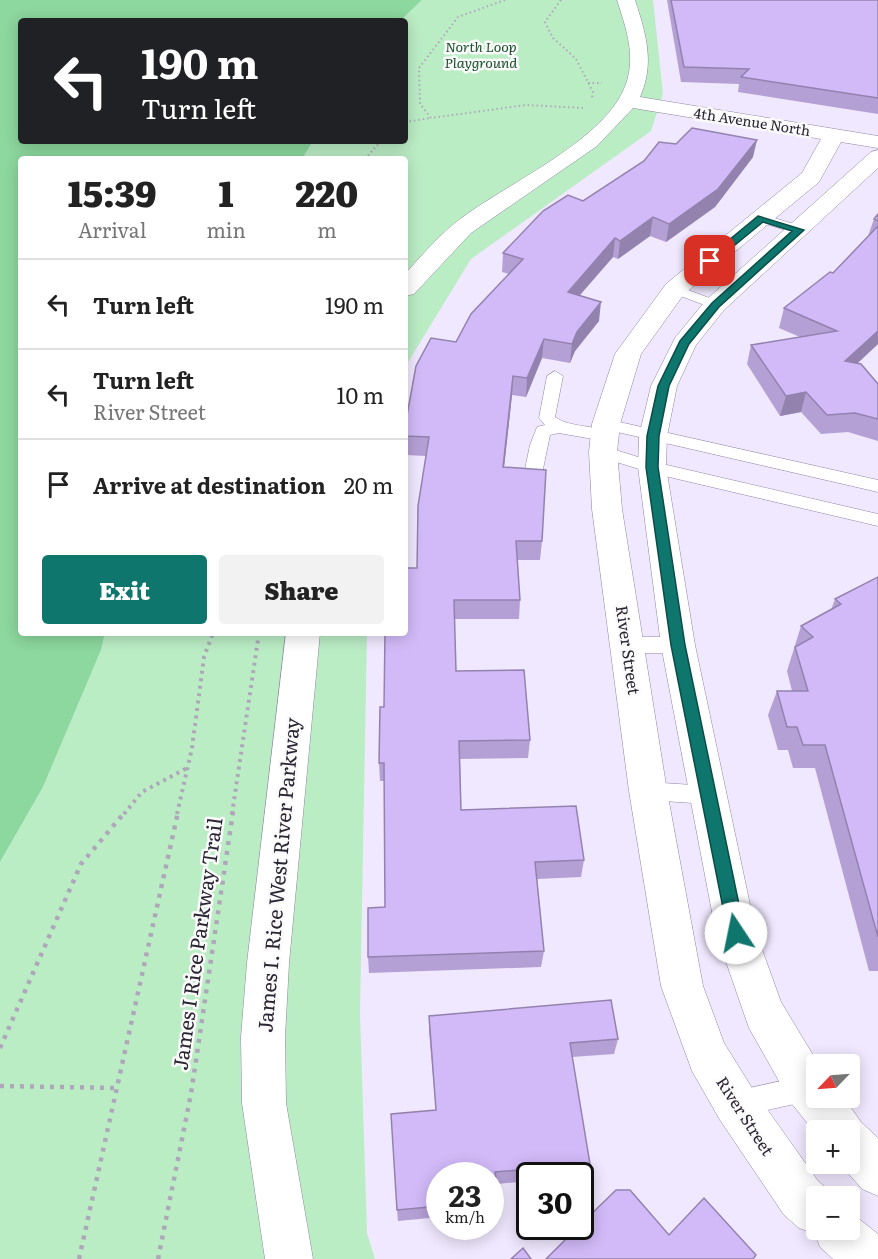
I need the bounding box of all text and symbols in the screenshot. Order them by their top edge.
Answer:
text: 190 m [141,30,259,92]
park label: North Loop Playground [445,36,517,72]
icon: left [42,42,120,120]
text: Turn left [141,87,256,127]
street label: 4th Avenue North [692,102,812,140]
text: 15:39 [68,165,157,218]
text: 1 [219,165,234,218]
text: 220 [295,165,358,218]
text: Arrival [78,214,146,244]
text: min [206,214,246,244]
text: m [317,214,337,244]
pin [684,235,735,286]
icon: arrive [693,244,726,277]
icon: left [42,288,75,321]
text: Turn left [93,288,194,321]
text: 190 m [325,288,384,321]
text: Turn left [93,363,194,396]
icon: left [42,378,75,411]
text: 10 m [337,378,384,411]
text: River Street [93,396,206,426]
icon: arrive [42,468,75,501]
text: Arrive at destination [93,468,326,501]
text: 20 m [344,468,393,501]
button: Exit [42,555,207,624]
button: Share [219,555,384,624]
street label: River Street [611,604,647,697]
street label: James I. Rice West River Parkway [248,716,306,1033]
street label: James I Rice Parkway Trail [163,815,229,1072]
position arrow [704,901,768,965]
north arrow [806,1054,860,1108]
map controls [806,1054,860,1240]
street label: River Street [711,1071,781,1160]
button: + [806,1120,860,1174]
speed limit sign: 30 [516,1162,594,1240]
text: 23 [449,1172,481,1216]
button: − [806,1186,860,1240]
text: km/h [445,1205,485,1228]

